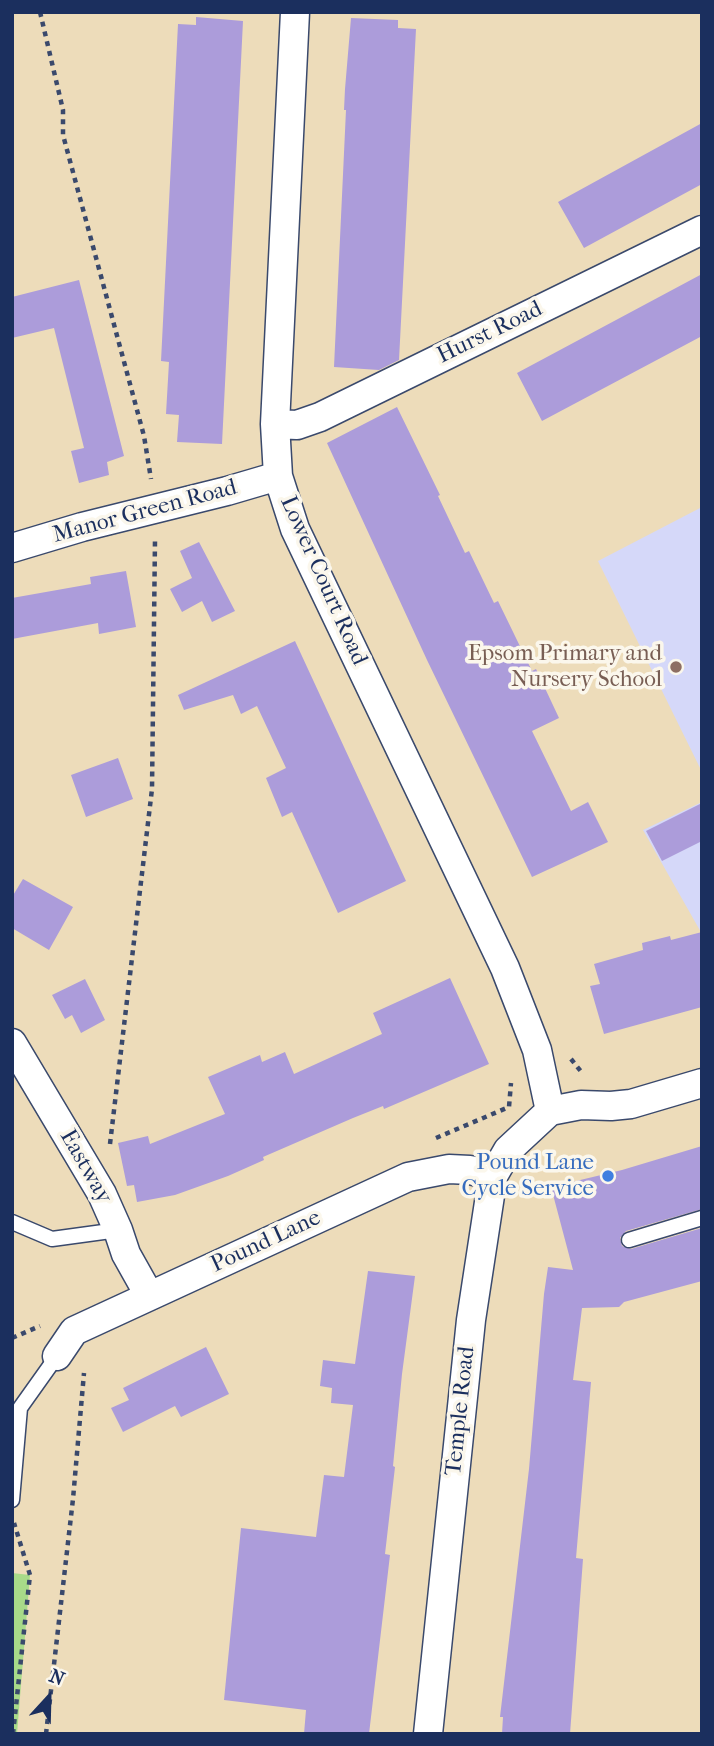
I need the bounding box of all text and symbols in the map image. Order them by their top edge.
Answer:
street label: Hurst Road [433,296,547,370]
street label: Manor Green Road [50,474,240,550]
street label: Lower Court Road [273,492,373,670]
place label: Epsom Primary and Nursery School [468,640,662,694]
marker: Epsom Primary and Nursery School [668,659,684,675]
street label: Eastway [53,1125,117,1209]
place label: Pound Lane Cycle Service [461,1149,594,1203]
marker: Pound Lane Cycle Service [600,1168,616,1184]
street label: Pound Lane [207,1205,325,1279]
street label: Temple Road [440,1345,482,1477]
north arrow [14,1662,84,1732]
text: N [46,1665,68,1690]

